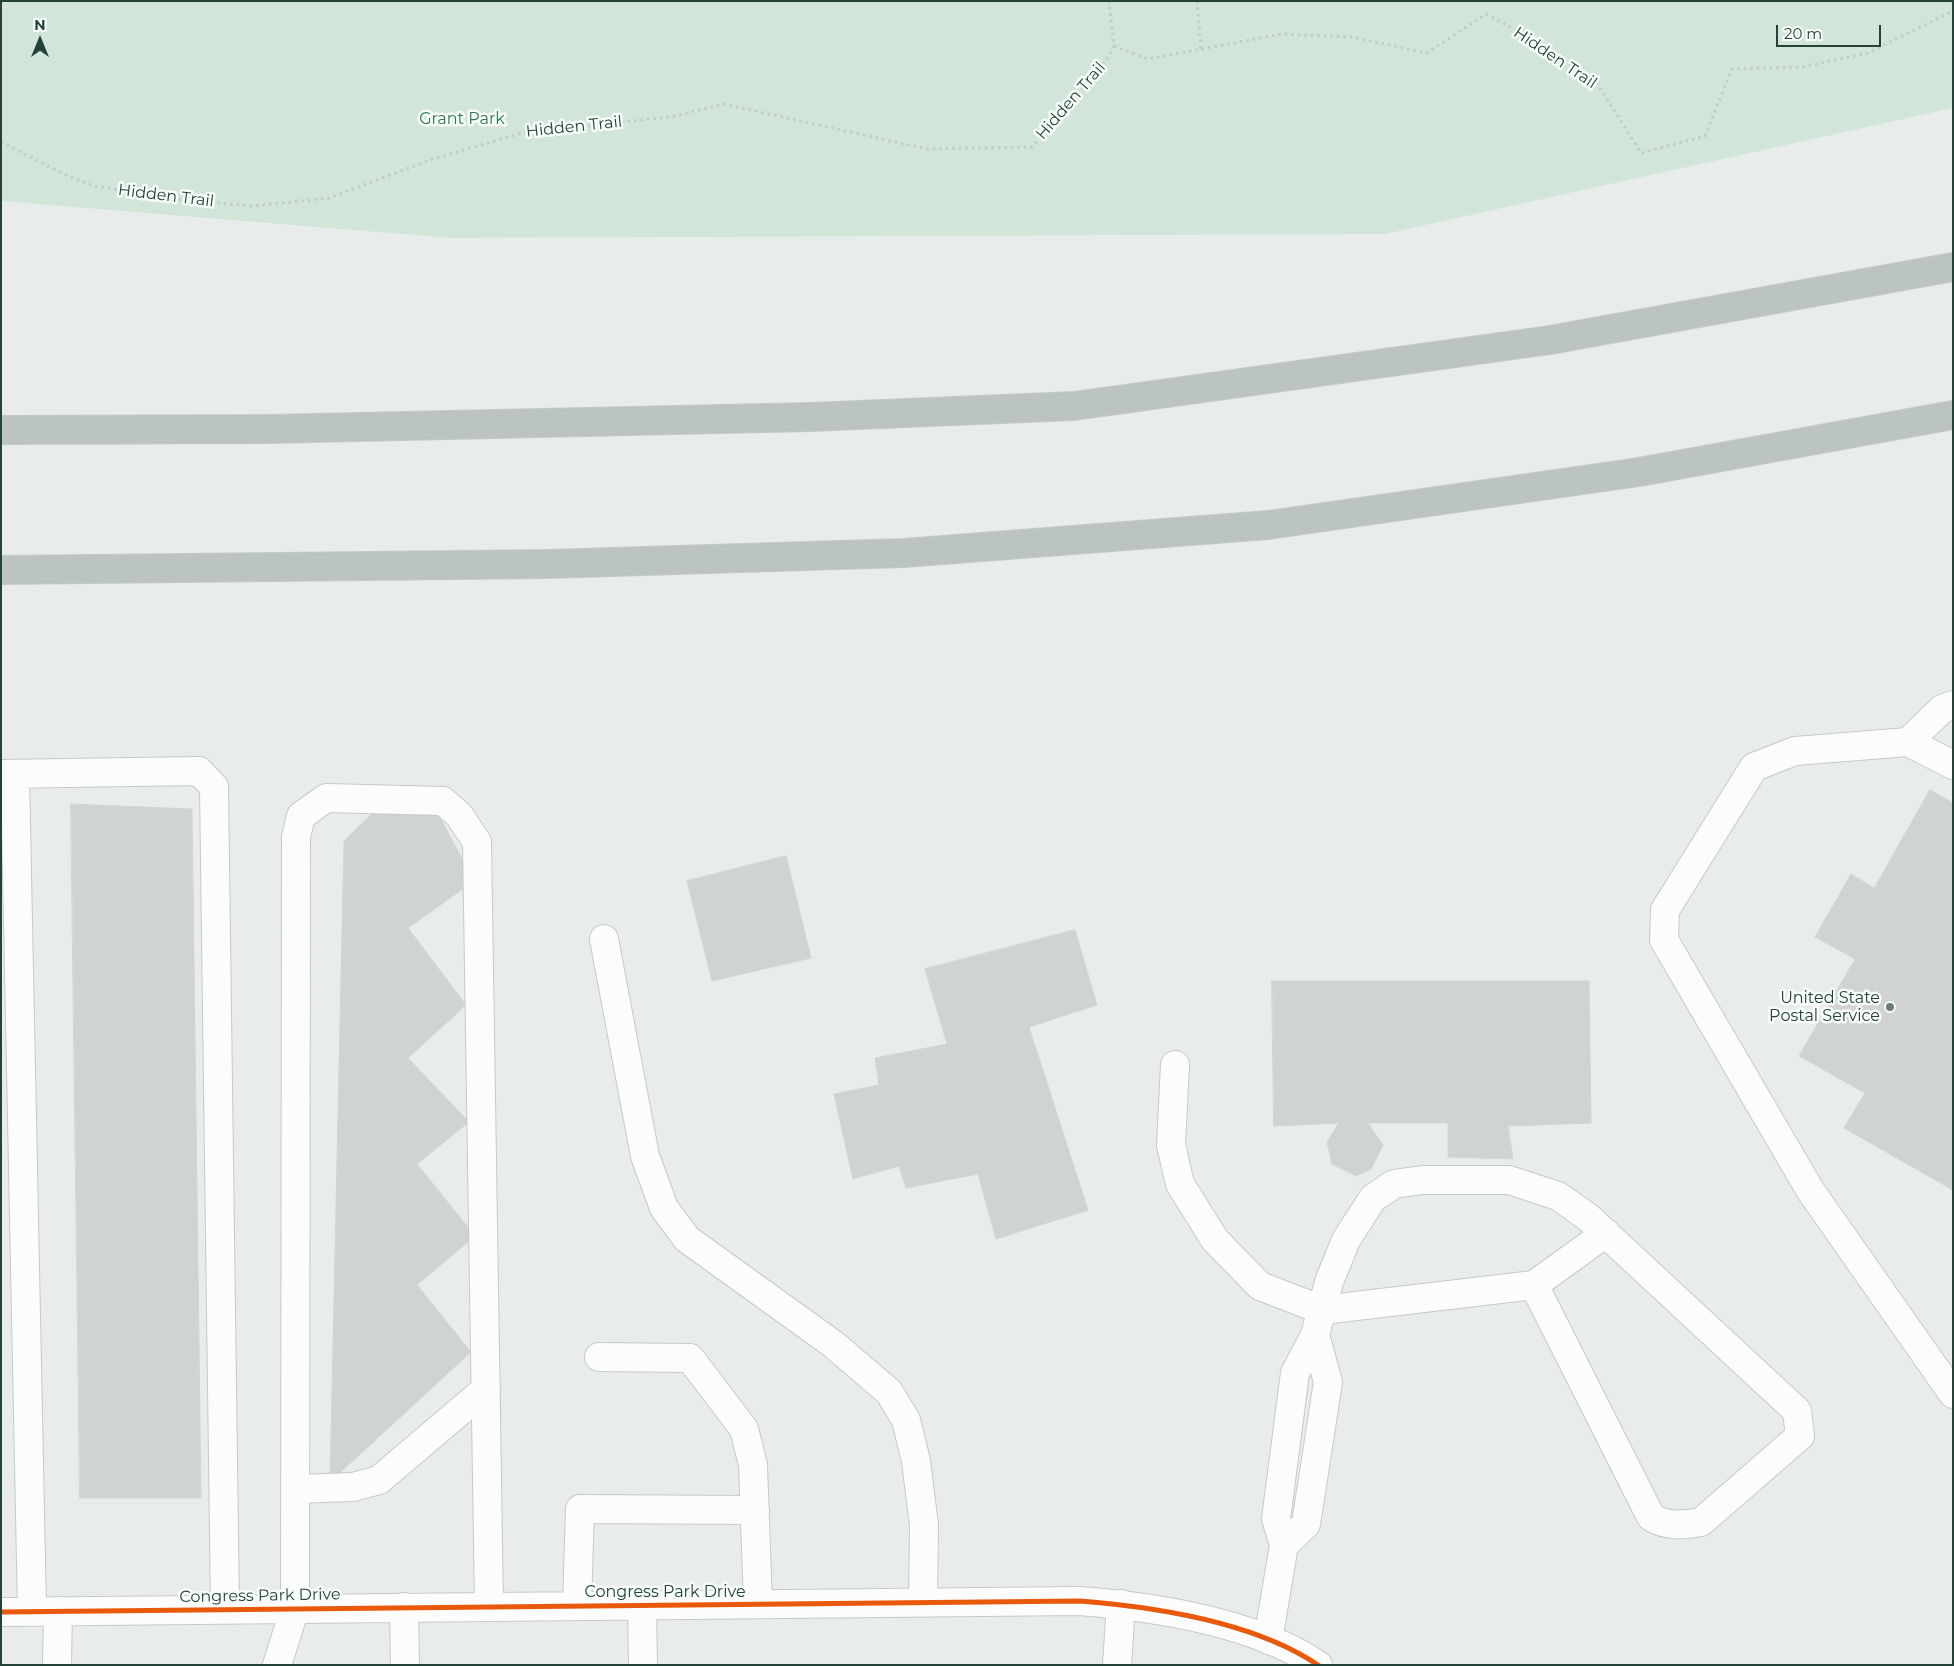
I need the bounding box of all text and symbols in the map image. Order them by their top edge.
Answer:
north arrow [15,15,65,65]
scale bar [1779,15,1884,47]
text: N [34,16,46,34]
street label: Hidden Trail [1510,23,1600,93]
text: 20 m [1784,24,1822,43]
street label: Hidden Trail [1032,58,1110,144]
park label: Grant Park [419,109,505,129]
street label: Hidden Trail [525,112,623,142]
street label: Hidden Trail [117,181,215,211]
place label: United State Postal Service [1769,988,1880,1026]
marker: United State Postal Service [1884,1001,1896,1013]
street label: Congress Park Drive [584,1582,746,1602]
street label: Congress Park Drive [179,1585,341,1607]

